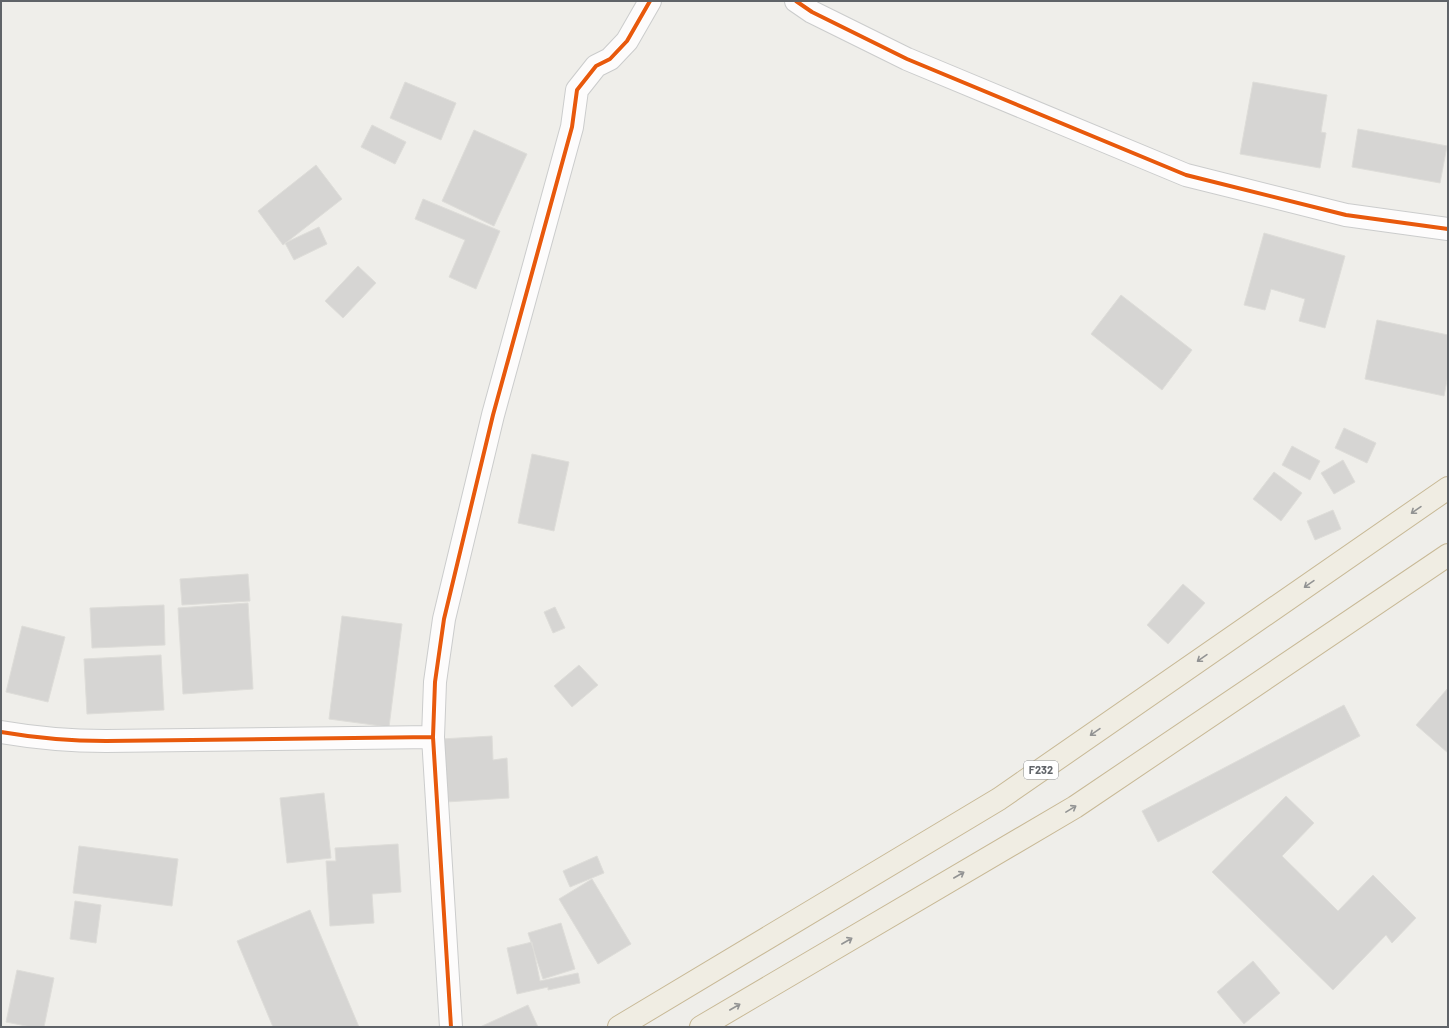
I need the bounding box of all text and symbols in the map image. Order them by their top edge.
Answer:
one-way arrow [1411,506,1422,514]
one-way arrow [1304,580,1315,588]
one-way arrow [1197,654,1208,662]
one-way arrow [1090,728,1101,736]
road number: F232 [1024,761,1058,779]
one-way arrow [1065,805,1077,813]
one-way arrow [953,871,965,879]
one-way arrow [841,937,853,945]
one-way arrow [729,1003,741,1011]

